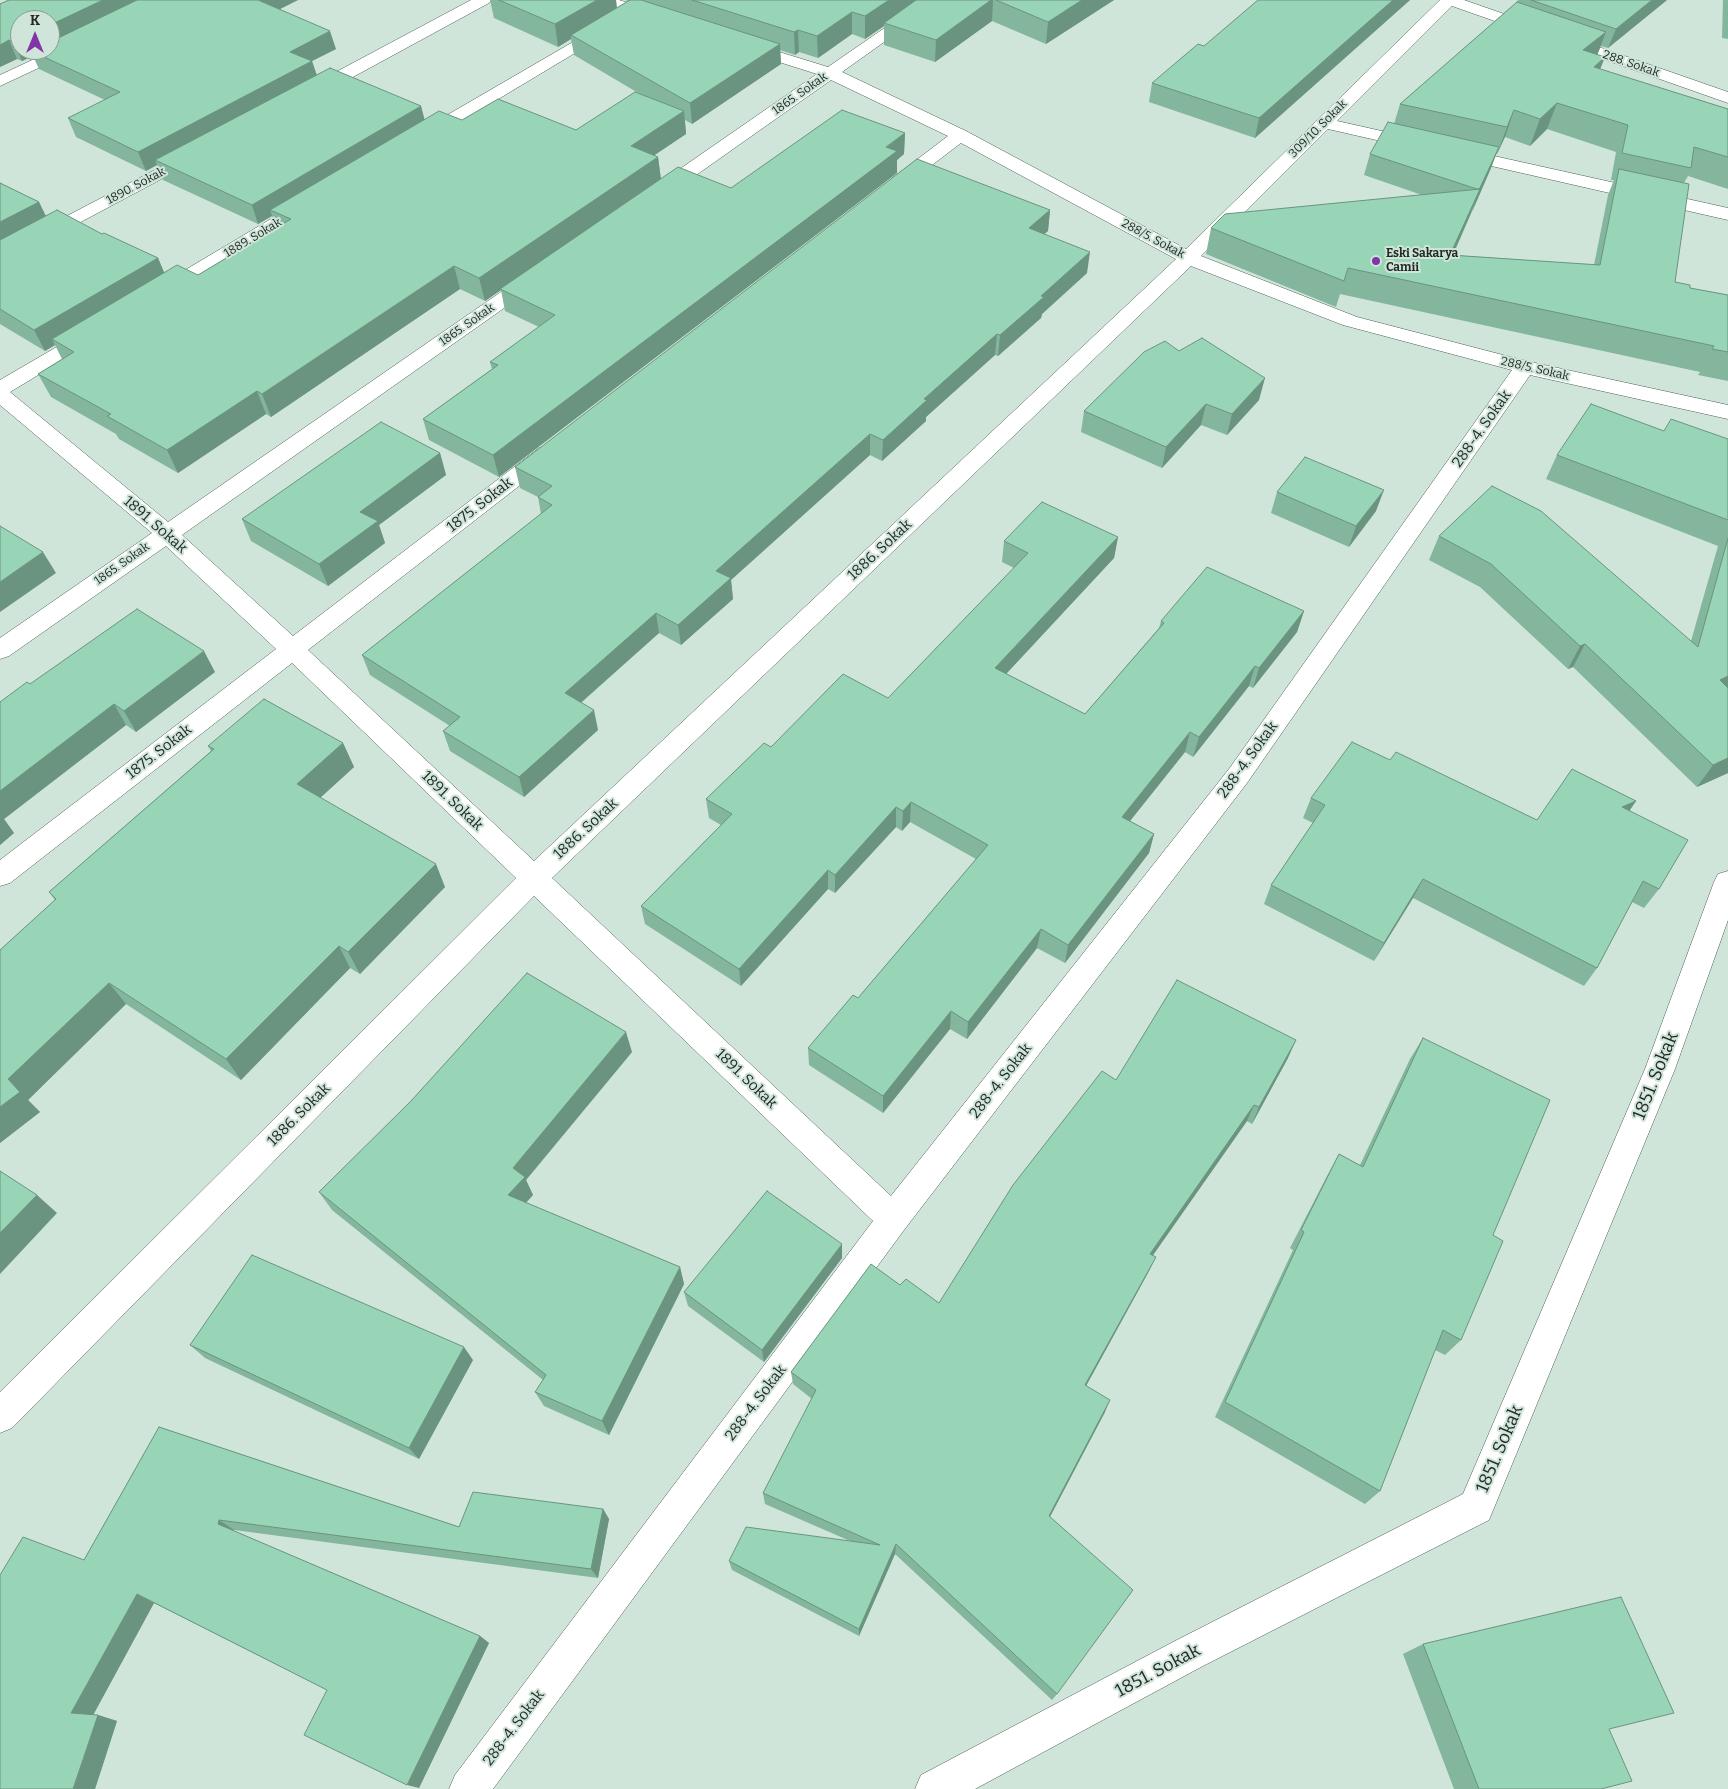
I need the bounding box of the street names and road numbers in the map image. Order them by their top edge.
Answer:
street label: 288. Sokak [1601,48,1661,80]
street label: 1865. Sokak [770,70,830,118]
street label: 309/10. Sokak [1286,97,1350,161]
street label: 1890. Sokak [104,164,168,208]
street label: 1889. Sokak [222,215,284,261]
street label: 288/5. Sokak [1119,216,1187,262]
street label: 1865. Sokak [437,301,497,349]
street label: 288/5. Sokak [1499,354,1571,384]
street label: 288-4. Sokak [1449,387,1515,471]
street label: 1875. Sokak [444,474,516,536]
street label: 1891. Sokak [120,492,190,558]
street label: 1886. Sokak [844,516,916,584]
street label: 1865. Sokak [92,540,152,588]
street label: 288-4. Sokak [1214,718,1282,802]
street label: 1875. Sokak [123,721,195,783]
street label: 1891. Sokak [418,767,486,835]
street label: 1886. Sokak [550,795,622,863]
street label: 1851. Sokak [1629,1029,1683,1123]
street label: 288-4. Sokak [966,1040,1036,1122]
street label: 1891. Sokak [712,1045,780,1113]
street label: 1886. Sokak [264,1080,334,1150]
street label: 288-4. Sokak [722,1362,790,1444]
street label: 1851. Sokak [1472,1402,1528,1496]
street label: 1851. Sokak [1112,1640,1204,1702]
street label: 288-4. Sokak [480,1687,548,1769]

